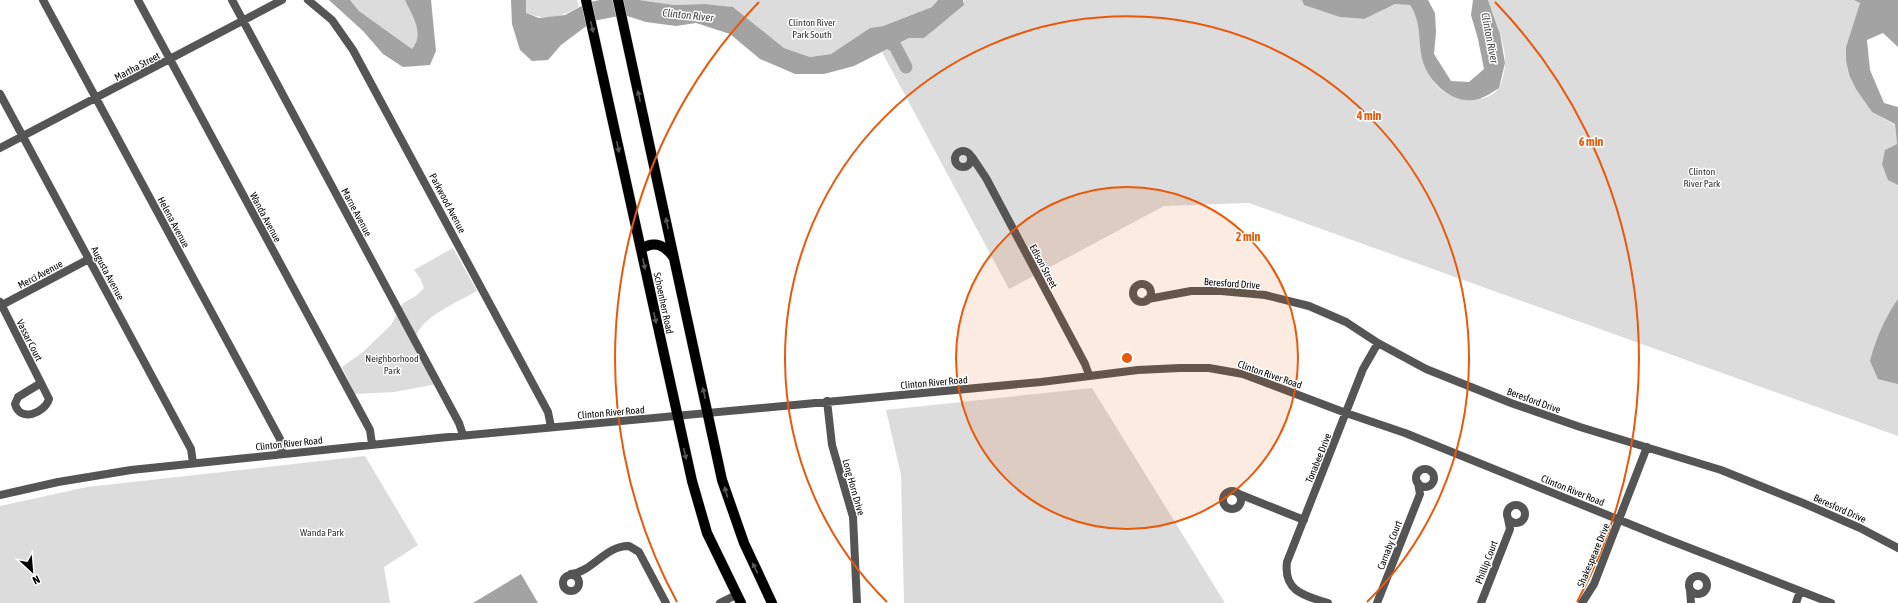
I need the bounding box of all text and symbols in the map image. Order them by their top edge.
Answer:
water label: Clinton River [662,6,715,24]
water label: Clinton River [1479,12,1501,65]
park label: Clinton River Park South [789,17,836,40]
one-way arrow [590,21,596,33]
street label: Martha Street [113,50,162,83]
one-way arrow [636,90,642,102]
text: 4 min [1356,109,1381,123]
text: 6 min [1579,135,1603,149]
one-way arrow [616,141,622,153]
park label: Clinton River Park [1684,166,1721,189]
street label: Parkwood Avenue [427,172,468,235]
street label: Marne Avenue [339,186,374,239]
street label: Wanda Avenue [248,190,284,244]
street label: Helena Avenue [156,195,192,250]
one-way arrow [663,217,669,229]
text: 2 min [1236,230,1260,244]
street label: Edison Street [1028,243,1060,290]
street label: Augusta Avenue [89,245,126,302]
street label: Merci Avenue [16,258,65,291]
one-way arrow [641,258,647,270]
street label: Schoenherr Road [652,271,675,335]
street label: Beresford Drive [1204,276,1261,291]
one-way arrow [653,311,659,324]
street label: Vassar Court [14,318,45,363]
centre of rings [1120,351,1134,365]
park label: Neighborhood Park [365,353,419,376]
street label: Clinton River Road [1236,358,1304,391]
street label: Clinton River Road [900,374,968,391]
street label: Beresford Drive [1506,386,1563,415]
one-way arrow [701,387,707,399]
street label: Clinton River Road [577,404,645,421]
street label: Tonabee Drive [1304,431,1334,485]
street label: Clinton River Road [255,434,323,452]
one-way arrow [683,448,689,460]
street label: Long Horn Drive [840,458,867,517]
street label: Clinton River Road [1540,473,1606,508]
one-way arrow [723,486,729,498]
street label: Beresford Drive [1812,492,1868,525]
street label: Carnaby Court [1375,519,1404,571]
street label: Shakespeare Drive [1575,521,1612,589]
park label: Wanda Park [300,527,345,538]
street label: Phillip Court [1473,539,1500,585]
north arrow [12,551,52,591]
one-way arrow [752,563,758,574]
text: N [31,573,42,587]

